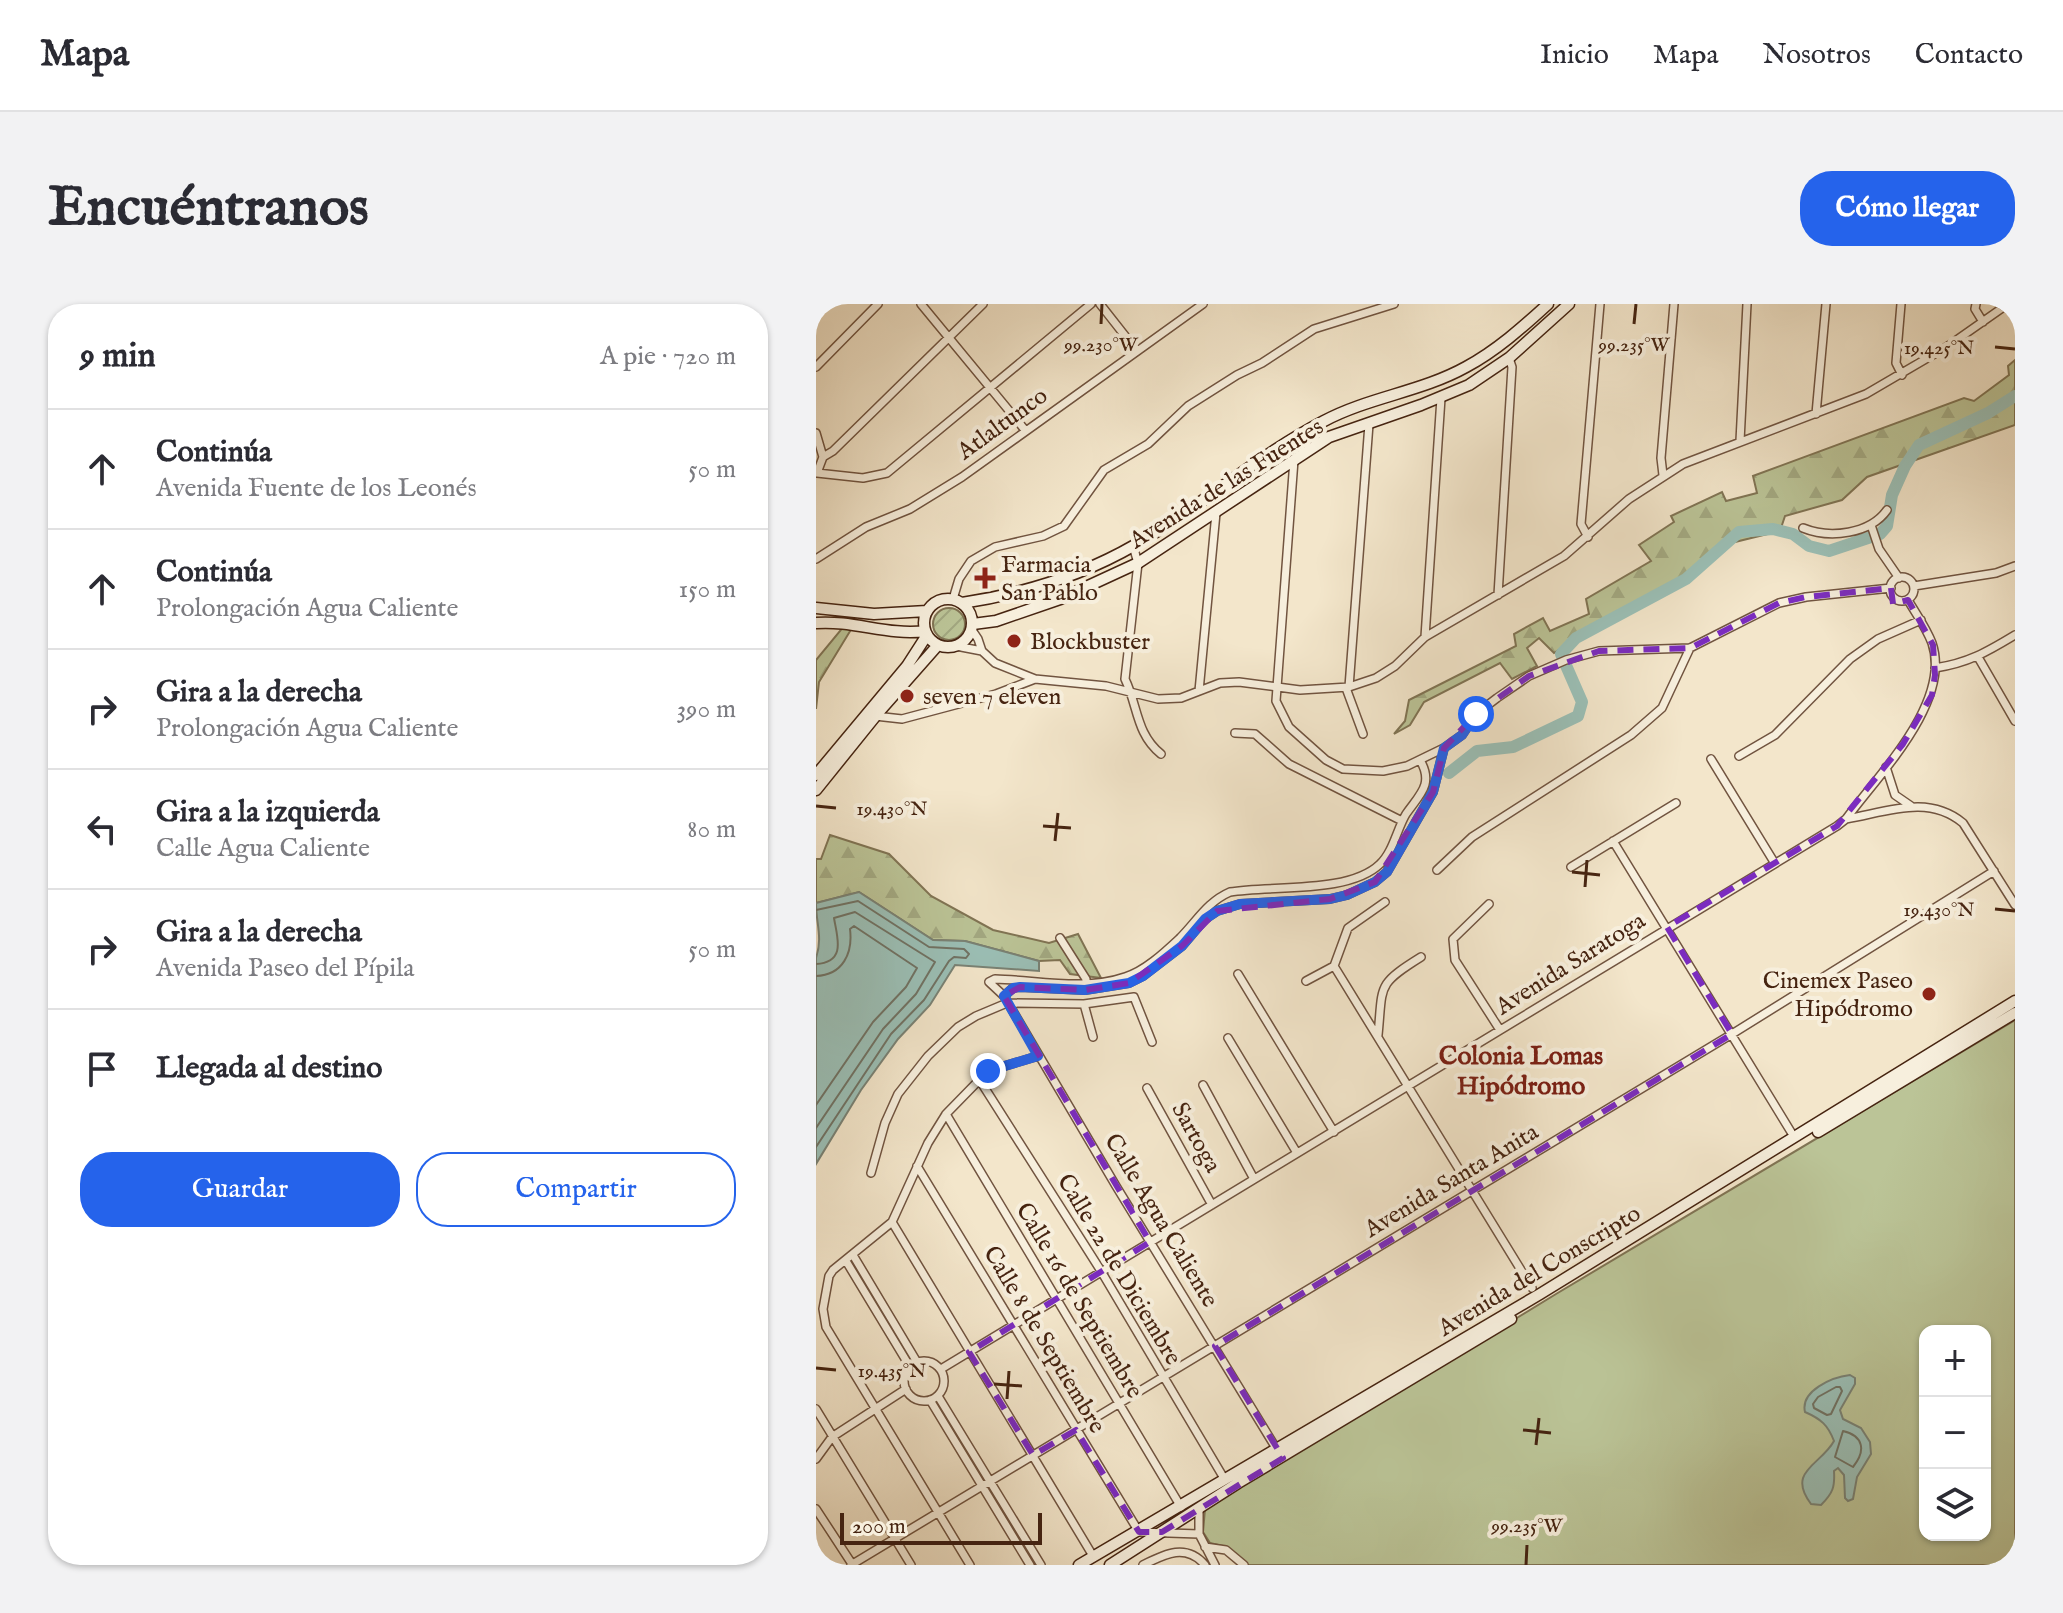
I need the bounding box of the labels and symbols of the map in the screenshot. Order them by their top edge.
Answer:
text: 99.230°W [1063,333,1139,358]
text: 99.235°W [1597,333,1671,358]
text: 19.425°N [1904,336,1974,361]
street label: Atlaltunco [951,381,1054,468]
street label: Avenida de las Fuentes [1123,412,1330,557]
place label: Farmacia San Pablo [1001,550,1098,609]
marker: Farmacia San Pablo [976,569,994,587]
place label: Blockbuster [1030,627,1150,658]
marker: Blockbuster [1005,632,1023,650]
place label: seven 7 eleven [923,682,1062,713]
marker: seven 7 eleven [898,687,916,705]
route start [1458,696,1494,732]
text: 19.430°N [856,797,928,822]
text: 19.430°N [1903,898,1975,923]
street label: Avenida Saratoga [1489,905,1652,1023]
place label: Cinemex Paseo Hipódromo [1763,966,1913,1025]
marker: Cinemex Paseo Hipódromo [1920,985,1938,1003]
district label: Colonia Lomas Hipódromo [1439,1040,1603,1103]
route end [970,1053,1006,1089]
street label: Sartoga [1164,1097,1228,1179]
street label: Avenida Santa Anita [1358,1117,1545,1246]
street label: Calle Agua Caliente [1097,1128,1225,1313]
street label: Calle 22 de Diciembre [1049,1168,1188,1371]
street label: Calle 16 de Septiembre [1008,1197,1149,1404]
street label: Avenida del Conscripto [1432,1198,1647,1345]
street label: Calle 8 de Septiembre [975,1240,1112,1439]
text: 19.435°N [858,1359,926,1384]
scale bar [840,1509,1042,1545]
text: 99.235°W [1490,1514,1564,1539]

